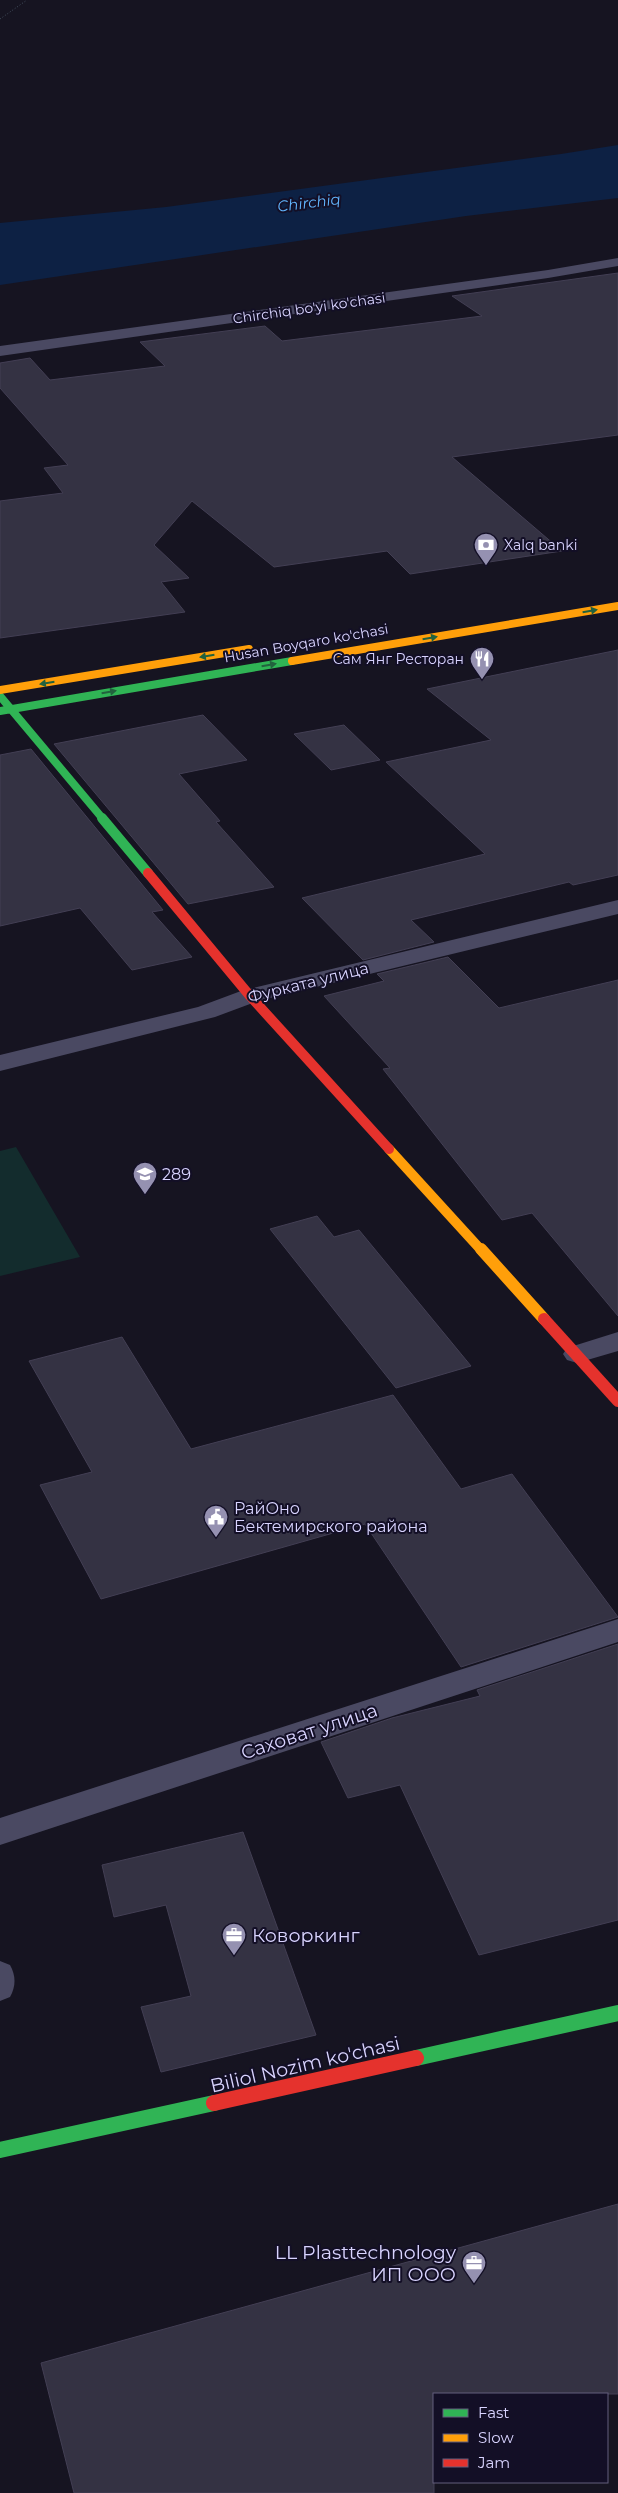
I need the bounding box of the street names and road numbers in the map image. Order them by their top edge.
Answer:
street label: Chirchiq bo'yi ko'chasi [231,288,387,328]
street label: Husan Boyqaro ko'chasi [222,620,390,666]
street label: Фурката улица [246,958,371,1007]
street label: Саховат улица [238,1699,380,1764]
street label: Biliol Nozim ko'chasi [208,2031,402,2098]

